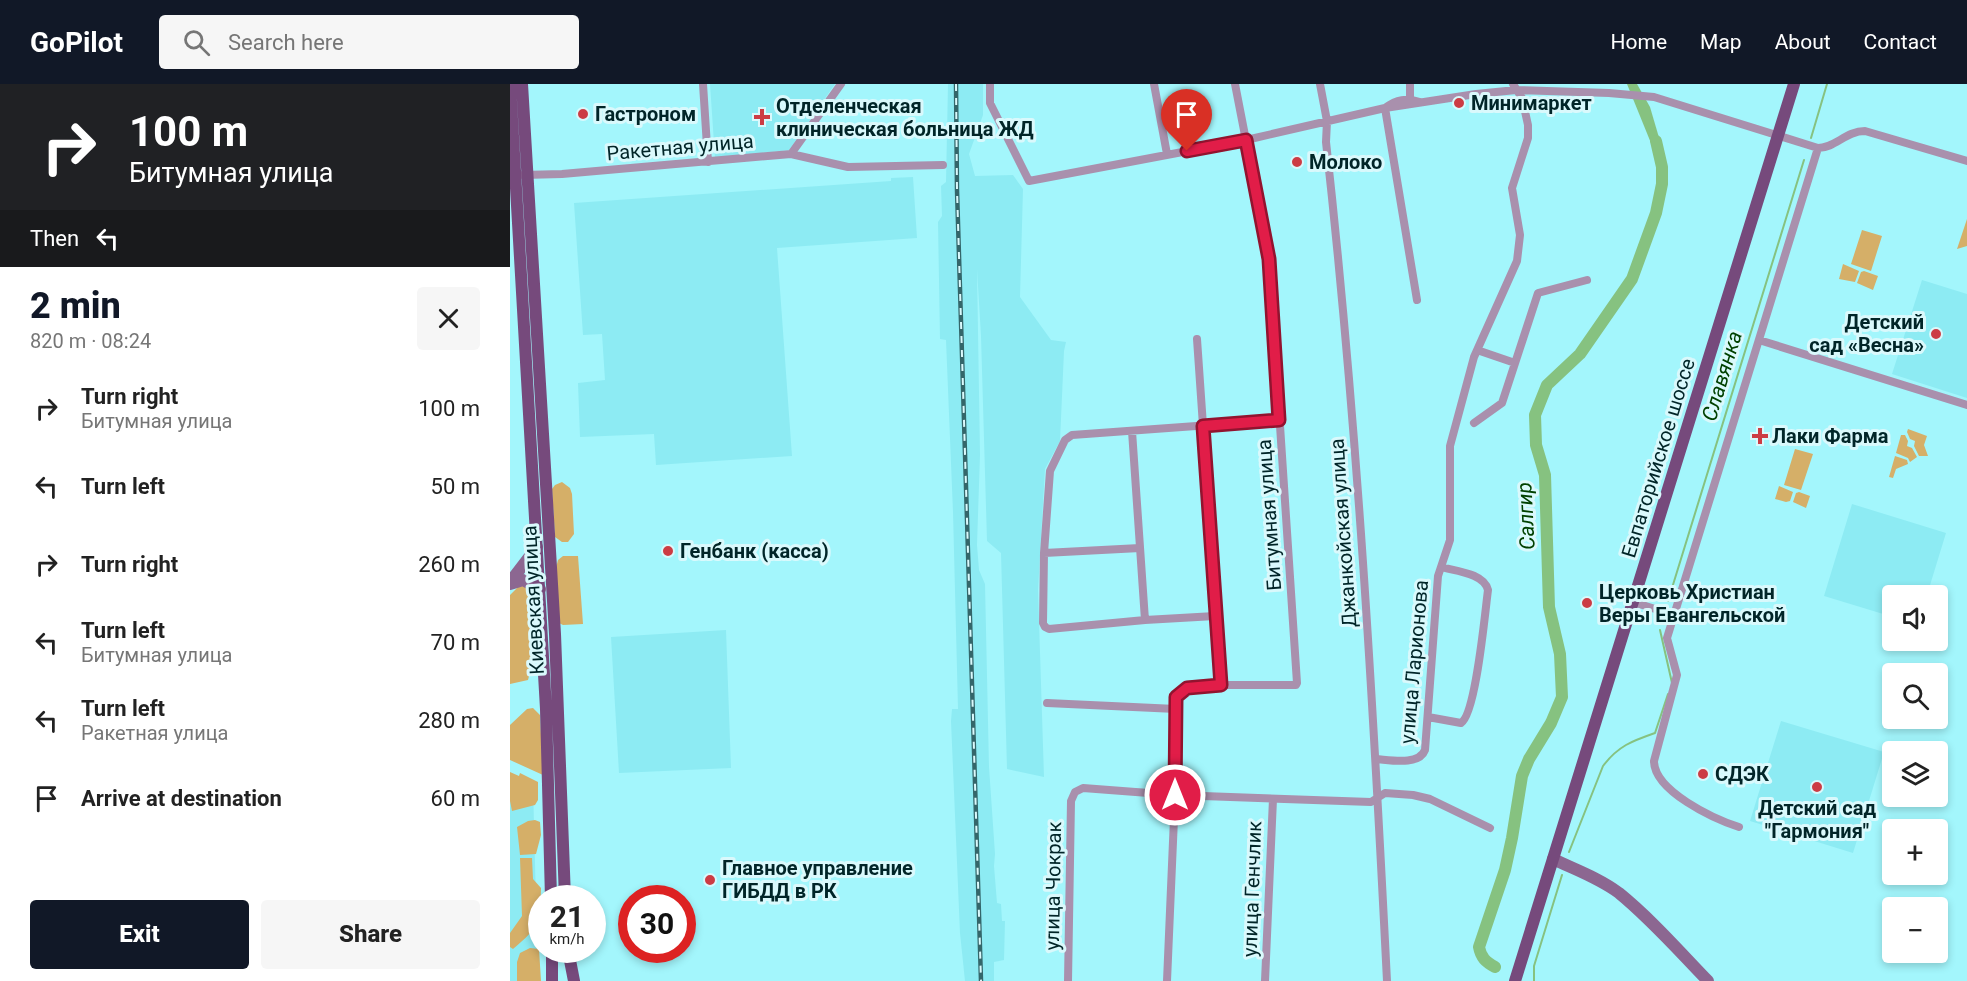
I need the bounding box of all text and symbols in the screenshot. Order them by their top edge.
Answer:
search box [159,15,579,69]
text: GoPilot [30,26,123,59]
icon: search [180,26,213,59]
text: Search here [228,30,344,55]
text: Home [1611,30,1667,54]
text: Map [1700,30,1742,54]
text: About [1775,30,1831,54]
text: Contact [1864,30,1937,54]
pin [1161,89,1212,151]
place label: Минимаркет [1471,91,1592,115]
place label: Отделенческая клиническая больница ЖД [776,94,1034,141]
marker: Минимаркет [1452,96,1466,110]
icon: arrive [1170,98,1203,131]
place label: Гастроном [595,102,696,126]
text: 100 m [129,107,248,156]
marker: Гастроном [576,107,590,121]
icon: right [30,108,108,186]
marker: Отделенческая клиническая больница ЖД [753,108,771,126]
street label: Ракетная улица [606,129,754,165]
place label: Молоко [1309,150,1382,174]
marker: Молоко [1290,155,1304,169]
text: Битумная улица [129,157,333,189]
icon: left [91,222,124,255]
text: Then [30,226,79,251]
text: 2 min [30,285,121,327]
button: close [417,287,480,350]
place label: Детский сад «Весна» [1809,310,1924,357]
marker: Детский сад «Весна» [1929,327,1943,341]
water label: Славянка [1697,328,1747,424]
text: 820 m · 08:24 [30,329,151,353]
street label: Евпаторийское шоссе [1616,355,1700,561]
text: Turn right [81,384,178,409]
icon: right [30,392,63,425]
text: 100 m [418,396,480,421]
text: Битумная улица [81,409,232,433]
place label: Лаки Фарма [1772,424,1889,448]
marker: Лаки Фарма [1753,429,1767,443]
street label: Джанкойская улица [1324,438,1362,628]
street label: Битумная улица [1252,439,1286,591]
icon: left [30,470,63,503]
text: Turn left [81,474,165,499]
text: 50 m [431,474,480,499]
water label: Салгир [1512,481,1540,551]
street label: Киевская улица [517,525,549,675]
place label: Генбанк (касса) [680,539,829,563]
marker: Генбанк (касса) [661,544,675,558]
icon: right [30,548,63,581]
text: Turn right [81,552,178,577]
text: 260 m [418,552,480,577]
street label: улица Ларионова [1395,579,1433,745]
place label: Церковь Христиан Веры Евангельской [1599,580,1785,627]
map controls [1882,585,1948,963]
button: sound [1882,585,1948,651]
marker: Церковь Христиан Веры Евангельской [1580,596,1594,610]
text: Turn left [81,618,165,643]
icon: left [30,626,63,659]
text: 70 m [431,630,480,655]
text: Битумная улица [81,643,232,667]
button: search [1882,663,1948,729]
text: Turn left [81,696,165,721]
icon: left [30,704,63,737]
text: 280 m [418,708,480,733]
text: Ракетная улица [81,721,228,745]
button: layers [1882,741,1948,807]
place label: СДЭК [1715,762,1770,786]
position arrow [1143,763,1207,827]
marker: СДЭК [1696,767,1710,781]
marker: Детский сад "Гармония" [1810,780,1824,794]
icon: arrive [30,782,63,815]
text: Arrive at destination [81,786,282,811]
text: 60 m [431,786,480,811]
place label: Детский сад "Гармония" [1758,796,1876,843]
button: + [1882,819,1948,885]
street label: улица Генчлик [1238,820,1266,957]
street label: улица Чокрак [1040,821,1066,951]
place label: Главное управление ГИБДД в РК [722,856,913,903]
marker: Главное управление ГИБДД в РК [703,873,717,887]
speed limit sign: 30 [618,885,696,963]
button: − [1882,897,1948,963]
text: 21 [550,899,584,934]
button: Exit [30,900,249,969]
button: Share [261,900,480,969]
text: km/h [549,930,585,948]

